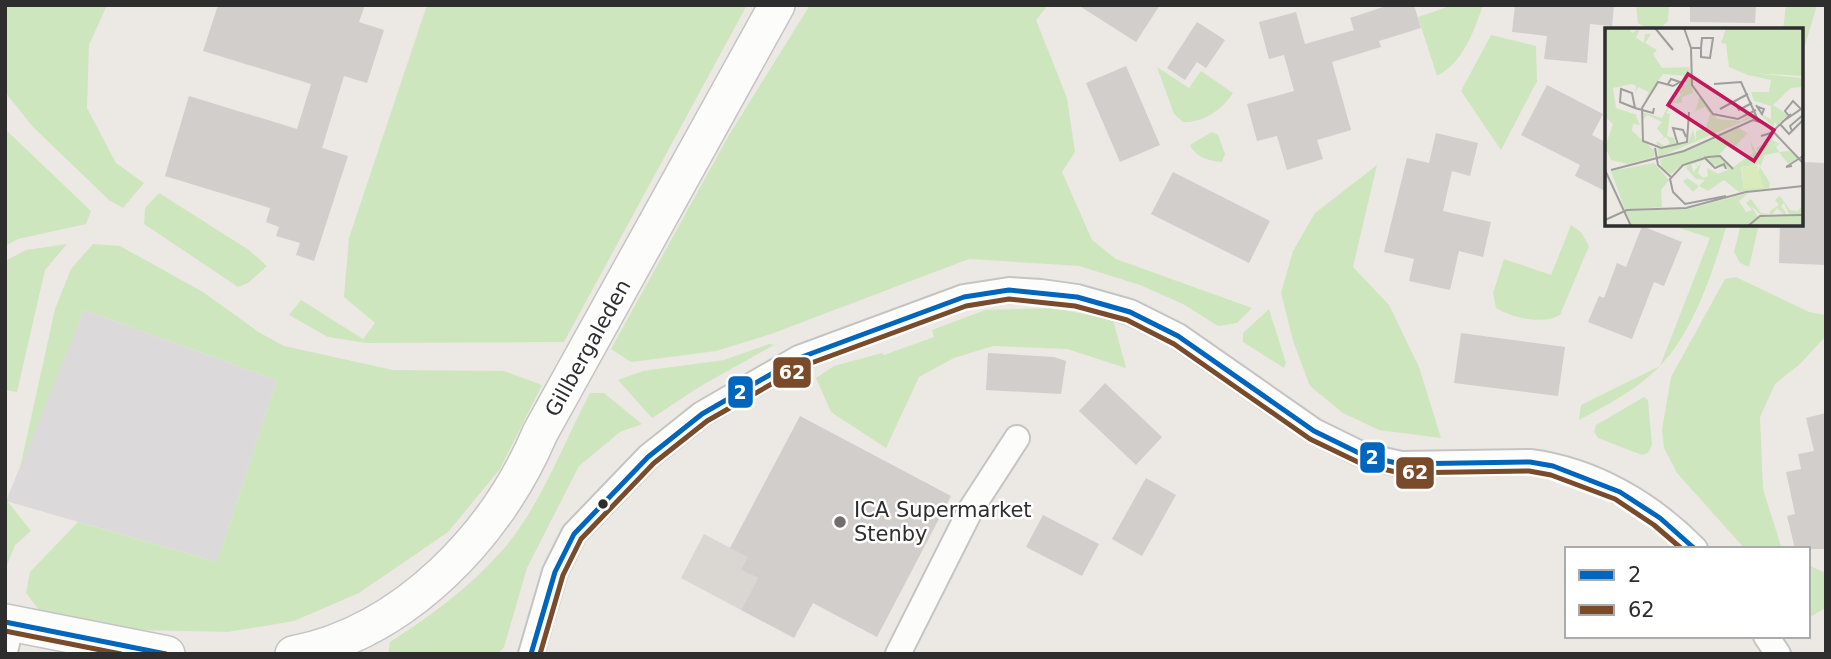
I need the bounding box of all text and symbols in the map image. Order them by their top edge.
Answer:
inset map [1605,28,1803,226]
street label: Gillbergaleden [540,275,636,421]
line badge: 62 [772,356,812,389]
text: 62 [779,361,805,383]
line badge: 2 [727,375,754,409]
text: 2 [733,381,747,403]
line badge: 2 [1359,441,1386,474]
text: 2 [1365,446,1379,468]
line badge: 62 [1395,456,1435,490]
text: 62 [1402,461,1428,483]
unlabelled marker [596,497,610,511]
place label: ICA Supermarket Stenby [854,498,1032,546]
marker: ICA Supermarket Stenby [832,514,848,530]
legend [1565,547,1810,638]
text: 2 [1628,563,1641,587]
text: 62 [1628,598,1655,622]

